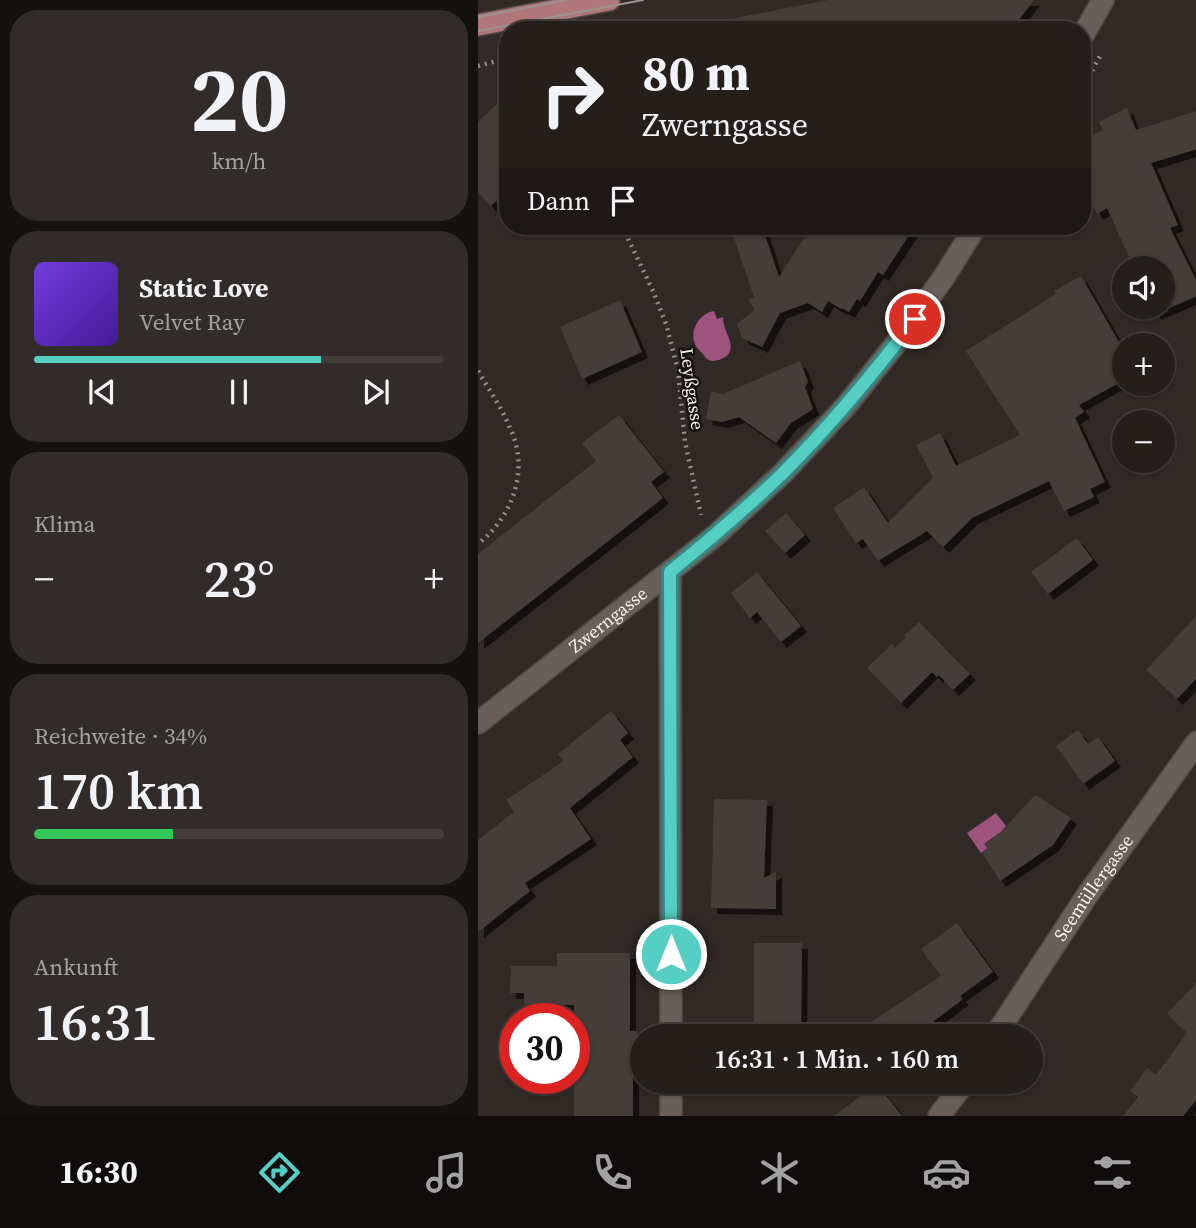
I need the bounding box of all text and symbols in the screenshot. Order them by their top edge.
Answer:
text: 20 [190,37,288,161]
text: 80 m [642,39,750,106]
icon: right [527,49,618,140]
text: Zwerngasse [642,103,808,147]
text: km/h [212,145,266,177]
icon: arrive [604,182,642,220]
text: Dann [527,183,590,219]
map controls [1112,256,1175,473]
button: sound [1112,256,1175,319]
text: Static Love [139,270,268,306]
pin [885,289,945,349]
icon: arrive [896,300,934,338]
text: Velvet Ray [139,306,245,338]
button: + [1112,333,1175,396]
street label: Leyßgasse [674,346,711,432]
icon: previous [83,373,121,411]
icon: pause [220,373,258,411]
icon: next [357,373,395,411]
button: − [1112,410,1175,473]
text: Klima [34,508,95,540]
text: 23° [203,543,275,614]
text: − [34,553,54,605]
text: + [424,553,444,605]
street label: Zwerngasse [564,581,652,658]
text: Reichweite · 34% [34,720,207,752]
text: 170 km [34,755,203,826]
street label: Seemüllergasse [1048,829,1139,946]
position arrow [634,917,708,991]
text: Ankunft [34,951,118,983]
text: 16:31 [34,986,158,1057]
speed limit sign: 30 [499,1003,590,1094]
text: 16:31 · 1 Min. · 160 m [714,1041,959,1077]
icon: directions [255,1148,304,1197]
icon: music [422,1148,471,1197]
icon: phone [588,1148,637,1197]
icon: climate [755,1148,804,1197]
icon: car [922,1148,971,1197]
icon: filters [1088,1148,1137,1197]
text: 16:30 [59,1150,138,1194]

